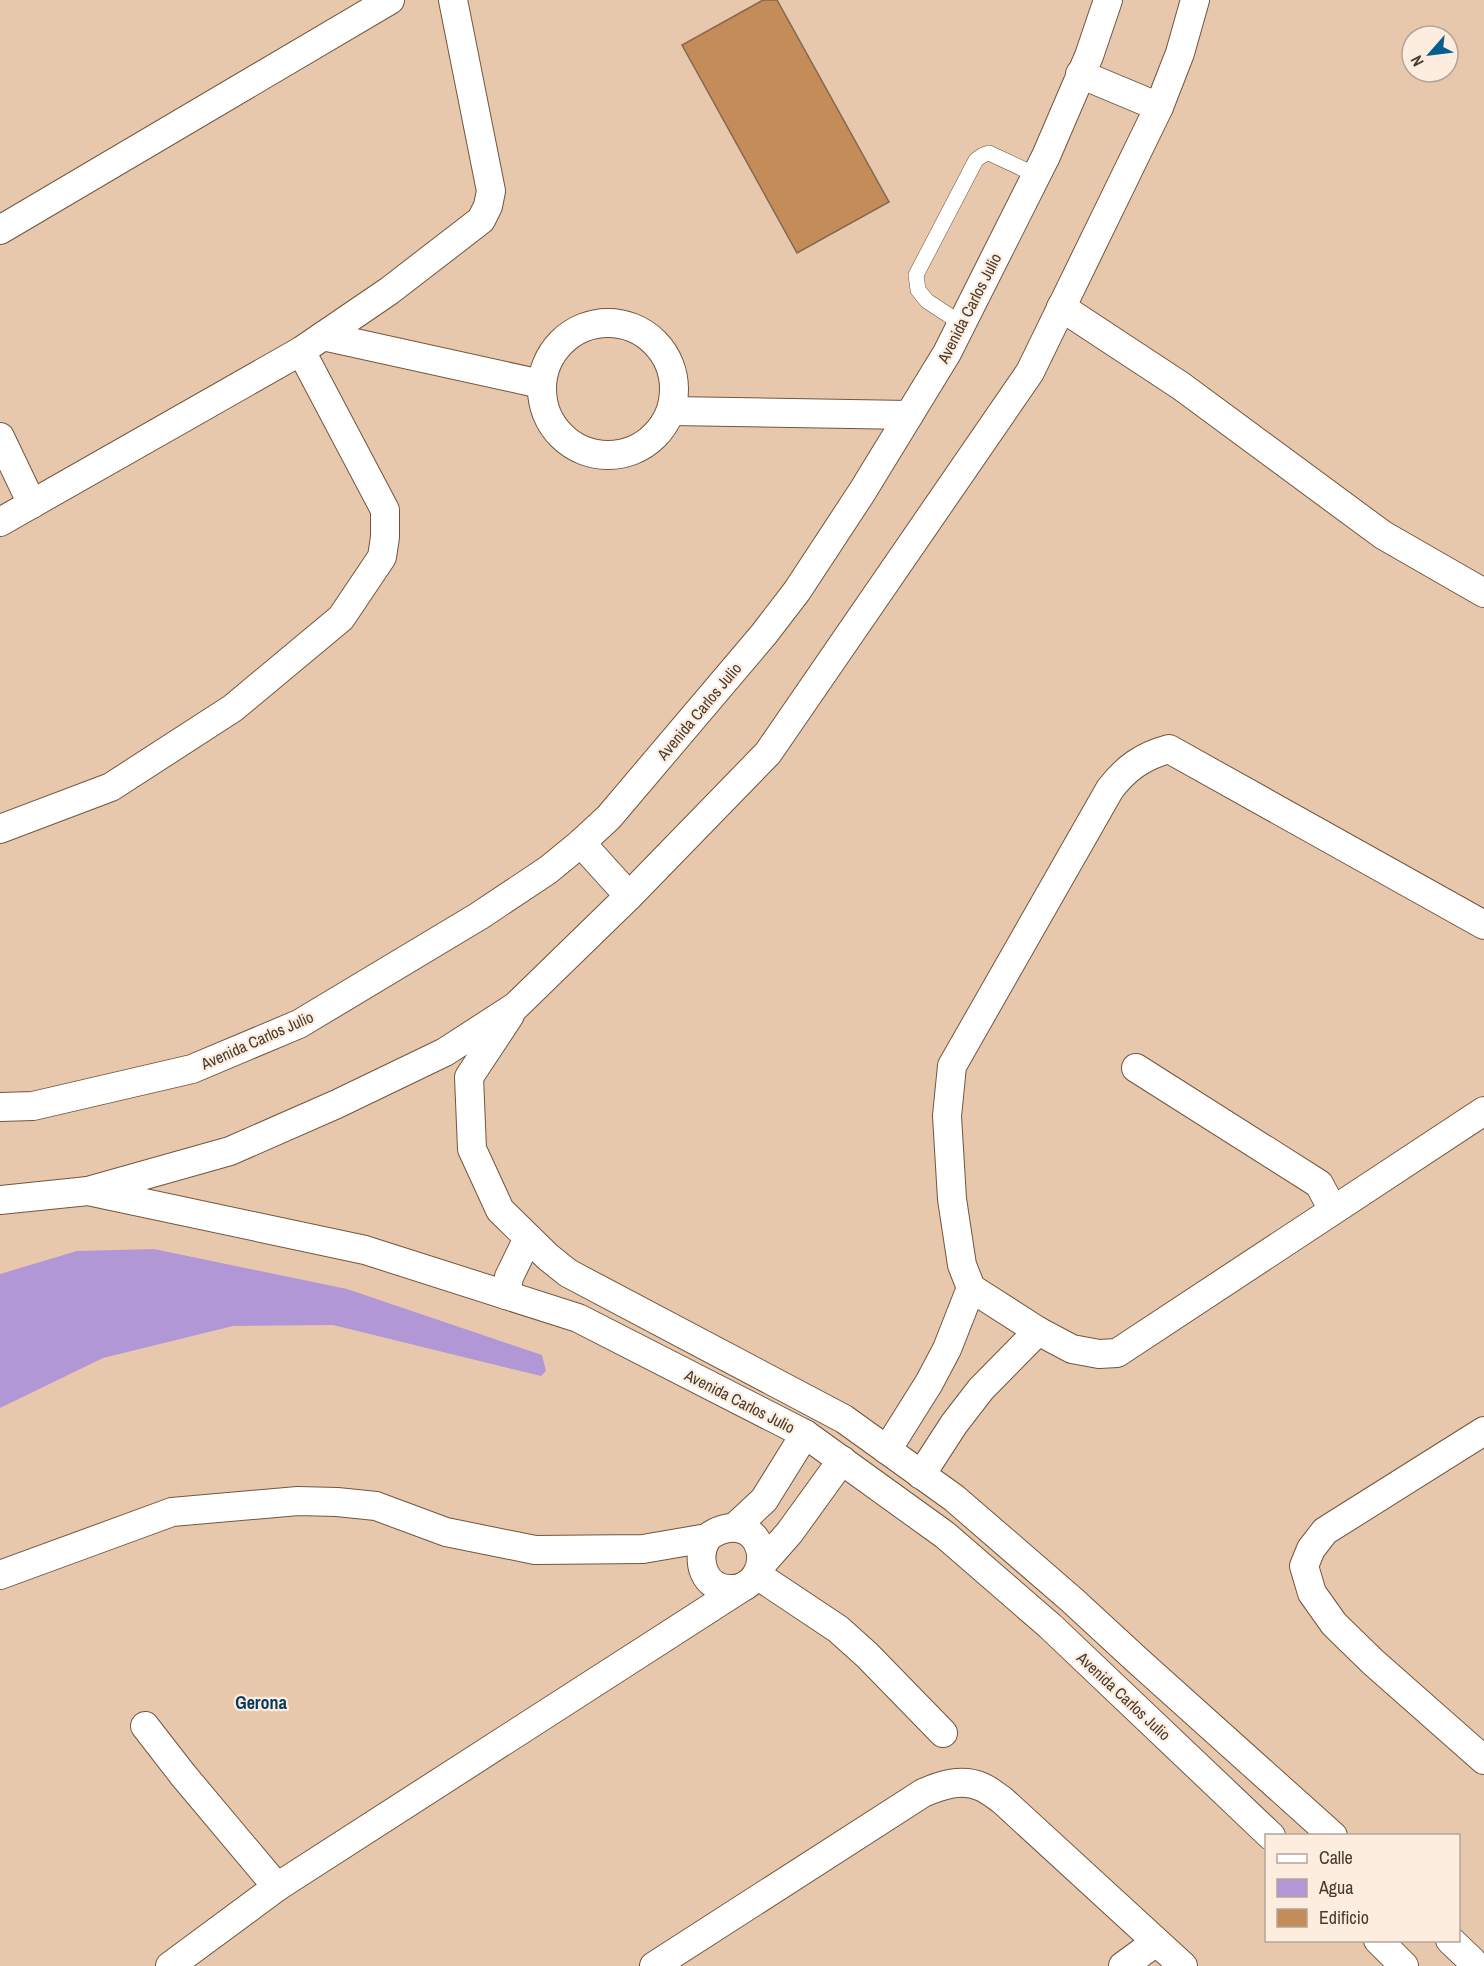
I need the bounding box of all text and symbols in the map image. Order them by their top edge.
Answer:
north arrow [1400,24,1460,84]
text: N [1405,52,1429,70]
street label: Avenida Carlos Julio [931,249,1006,368]
street label: Avenida Carlos Julio [651,658,746,765]
street label: Avenida Carlos Julio [196,1005,317,1075]
street label: Avenida Carlos Julio [680,1363,799,1438]
street label: Avenida Carlos Julio [1072,1646,1176,1745]
district label: Gerona [235,1690,288,1715]
legend [1265,1834,1460,1942]
text: Calle [1319,1845,1353,1870]
text: Agua [1318,1875,1353,1900]
text: Edificio [1319,1905,1369,1930]

